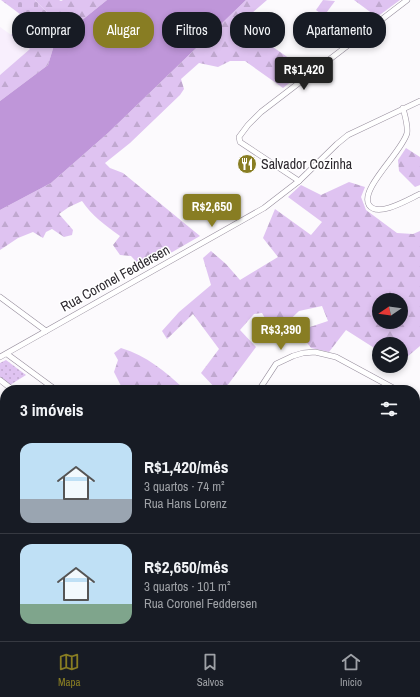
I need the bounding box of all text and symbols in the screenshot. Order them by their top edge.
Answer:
chip: Comprar [12,12,85,48]
chip: Alugar [93,12,154,48]
chip: Filtros [162,12,222,48]
chip: Novo [230,12,285,48]
chip: Apartamento [293,12,386,48]
pin: R$1,420 [267,57,341,91]
text: R$1,420 [284,61,324,78]
restaurant icon: Salvador Cozinha [236,153,258,175]
place label: Salvador Cozinha [261,155,353,173]
pin: R$2,650 [175,194,249,228]
text: R$2,650 [192,198,232,215]
street label: Rua Coronel Feddersen [57,241,173,315]
north arrow [372,293,408,329]
map controls [372,293,408,373]
pin: R$3,390 [244,317,318,351]
text: R$3,390 [261,321,301,338]
button: layers [372,337,408,373]
text: 3 imóveis [20,398,84,421]
icon: filters [378,398,400,420]
text: R$1,420/mês [144,455,228,478]
icon: home [52,459,100,507]
text: 3 quartos · 74 m² [144,478,225,495]
text: Rua Hans Lorenz [144,495,227,512]
text: R$2,650/mês [144,555,228,578]
icon: home [52,560,100,608]
text: 3 quartos · 101 m² [144,578,231,595]
text: Rua Coronel Feddersen [144,595,257,612]
tab: Mapa [58,651,81,689]
tab: Salvos [197,651,224,689]
tab: Início [340,651,362,689]

